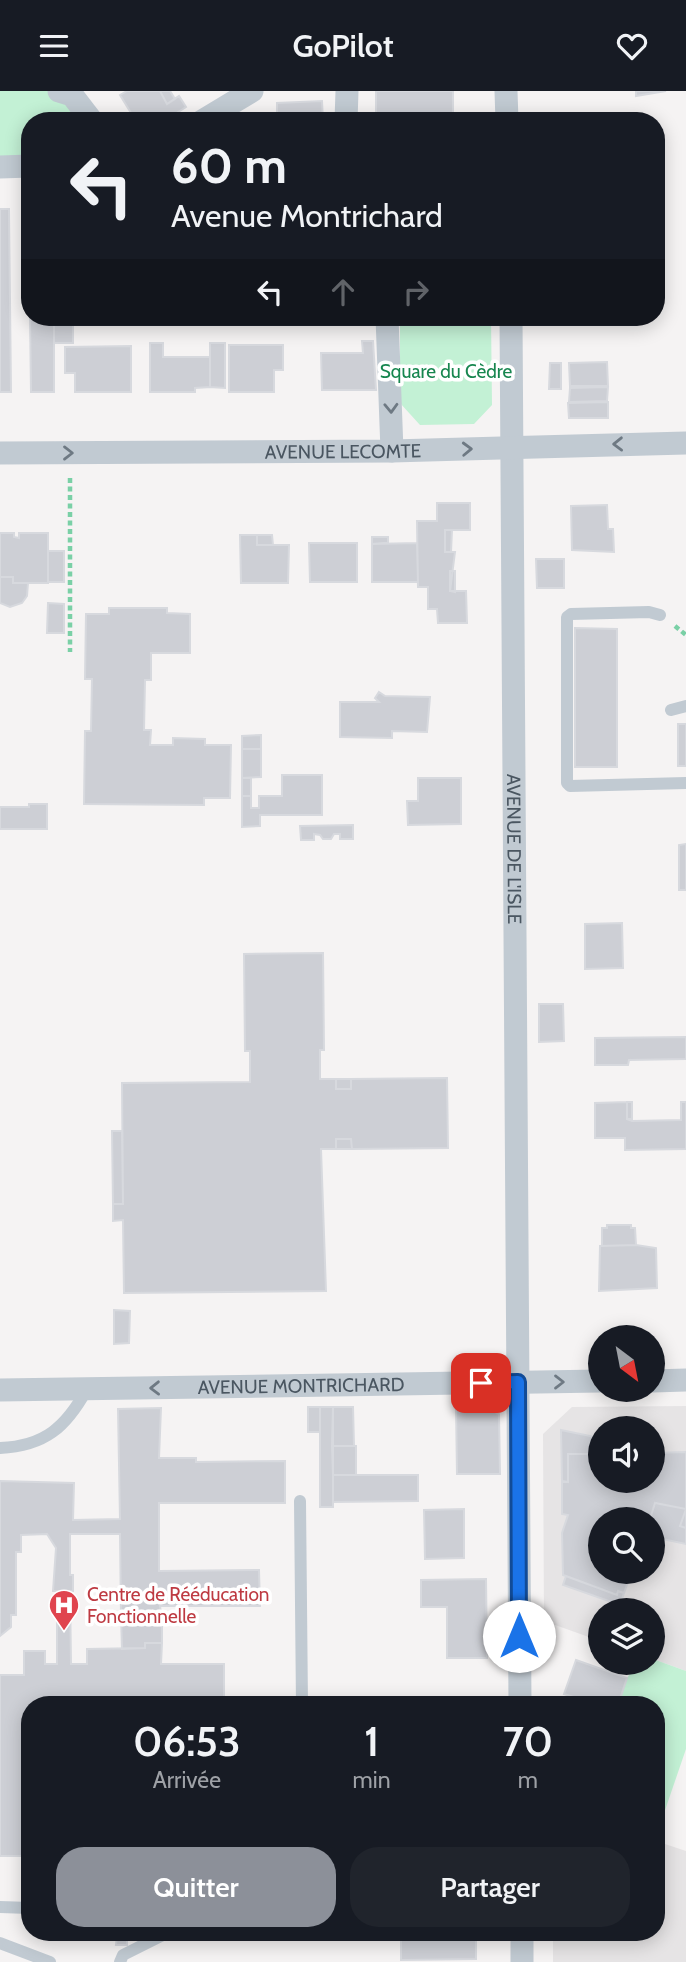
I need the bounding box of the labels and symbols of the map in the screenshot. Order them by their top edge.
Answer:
park label: Square du Cèdre [380,360,513,383]
one-way arrow [383,403,398,414]
one-way arrow [612,436,623,452]
street label: AVENUE LECOMTE [265,439,421,464]
one-way arrow [462,441,473,456]
one-way arrow [63,445,74,461]
street label: AVENUE DE L'ISLE [502,774,526,924]
north arrow [588,1325,665,1402]
pin [451,1353,511,1413]
street label: AVENUE MONTRICHARD [197,1373,405,1399]
one-way arrow [554,1374,565,1390]
one-way arrow [150,1380,160,1396]
place label: Centre de Rééducation Fonctionnelle [87,1583,269,1628]
hospital icon: Centre de Rééducation Fonctionnelle [47,1588,81,1632]
position arrow [482,1599,556,1673]

